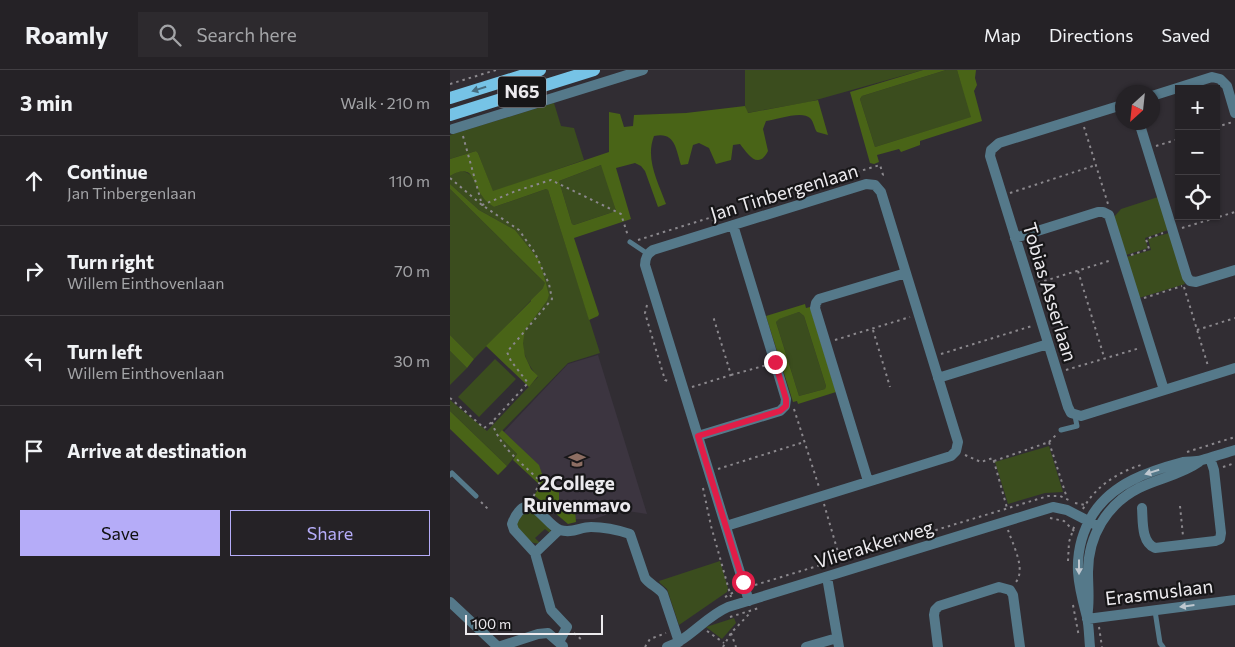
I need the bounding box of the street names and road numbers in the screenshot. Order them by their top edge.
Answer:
road number: N65 [498,77,546,108]
street label: Jan Tinbergenlaan [707,158,861,225]
street label: Tobias Asserlaan [1018,220,1083,364]
street label: Vlierakkerweg [812,515,936,573]
street label: Erasmuslaan [1104,573,1214,610]

